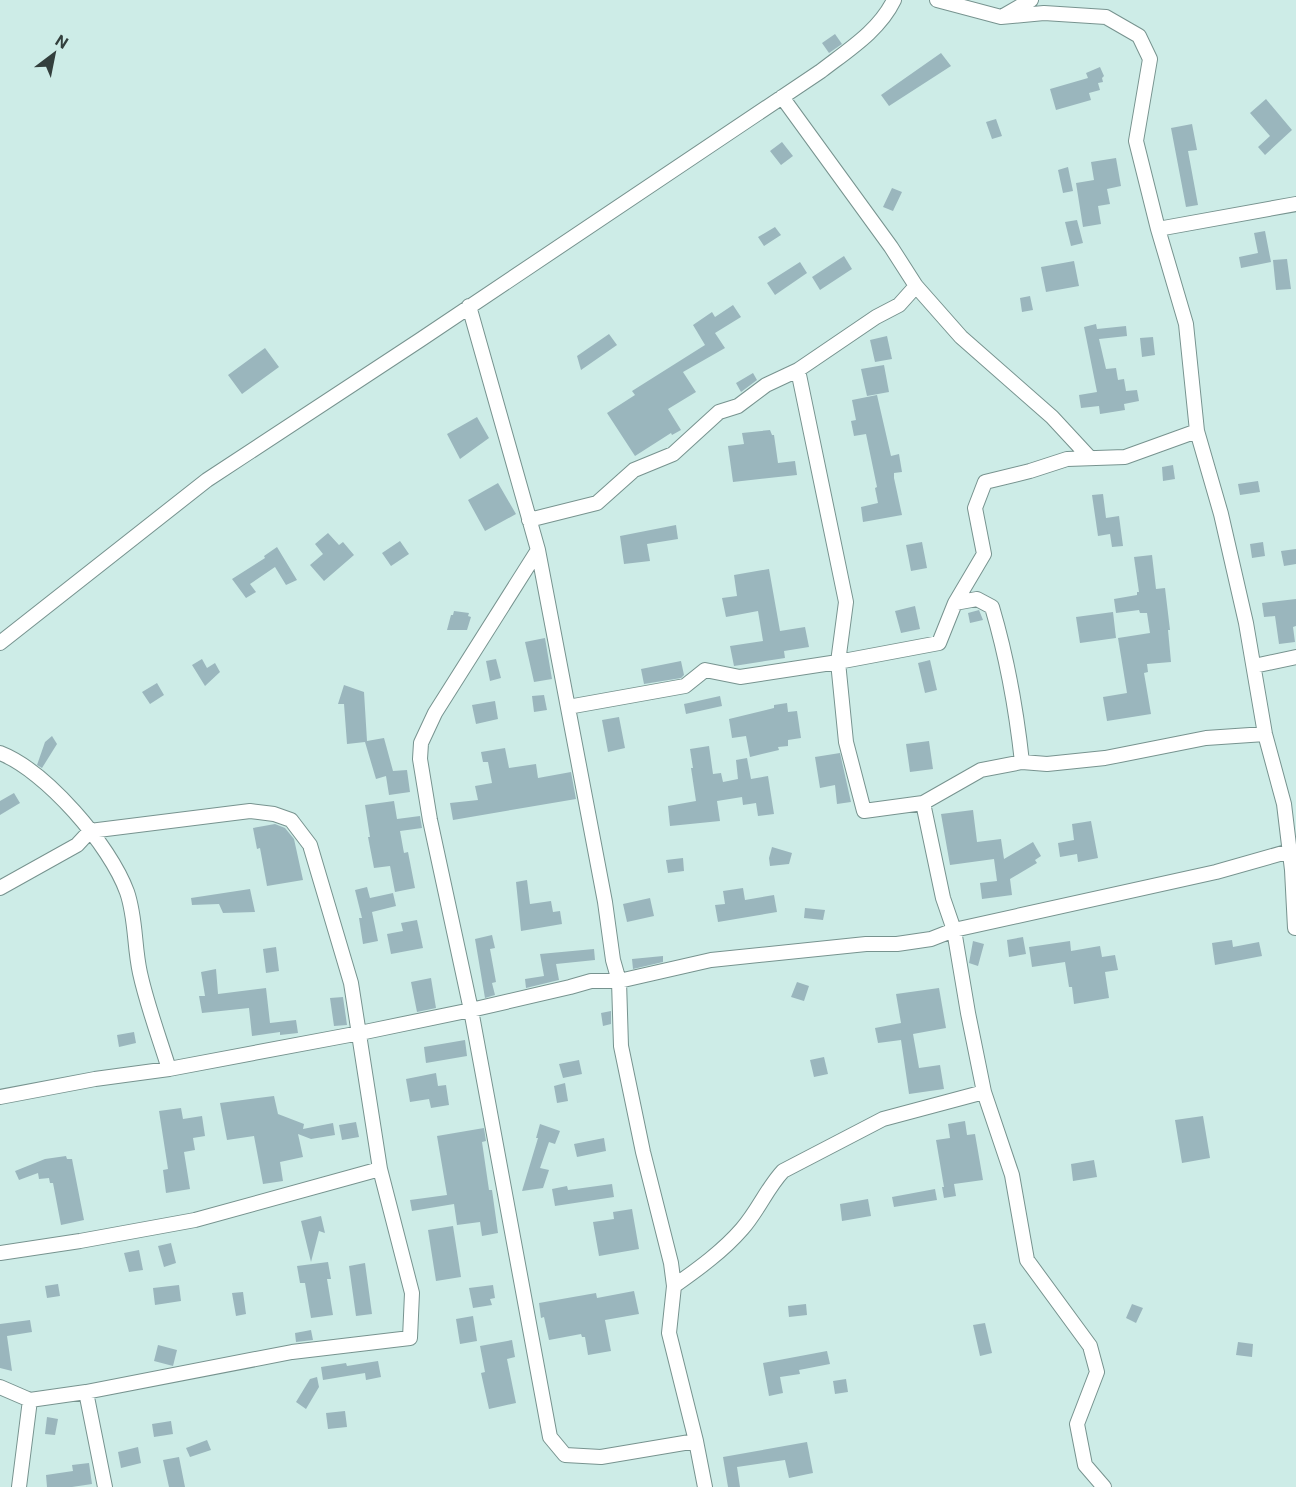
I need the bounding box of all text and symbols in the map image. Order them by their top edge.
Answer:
north arrow [24,24,84,84]
text: N [52,31,72,53]

